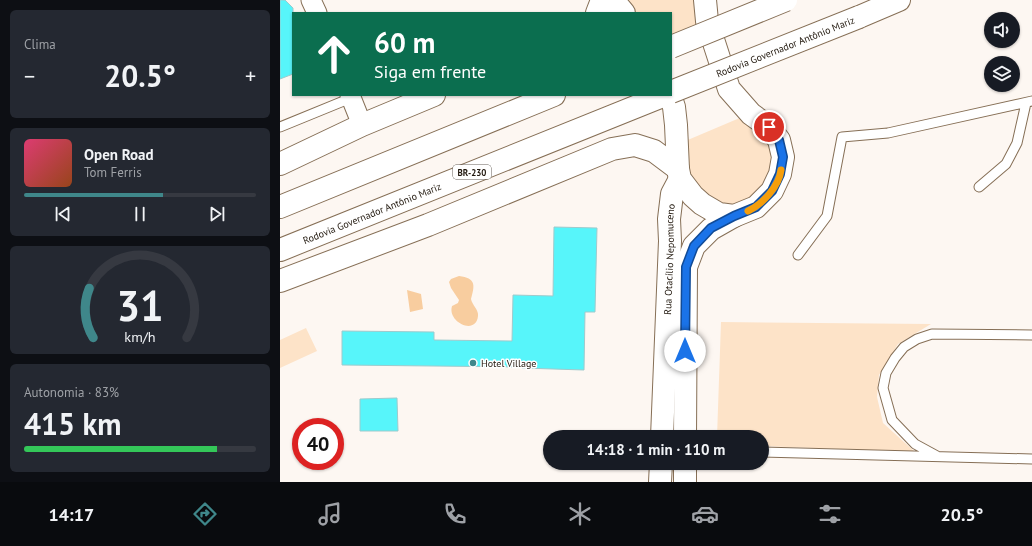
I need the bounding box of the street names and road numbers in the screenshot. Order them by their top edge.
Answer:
street label: Rodovia Governador Antônio Mariz [714,13,856,80]
road number: BR-230 [453,165,491,179]
street label: Rodovia Governador Antônio Mariz [301,179,443,247]
street label: Rua Otacílio Nepomuceno [660,203,677,315]

